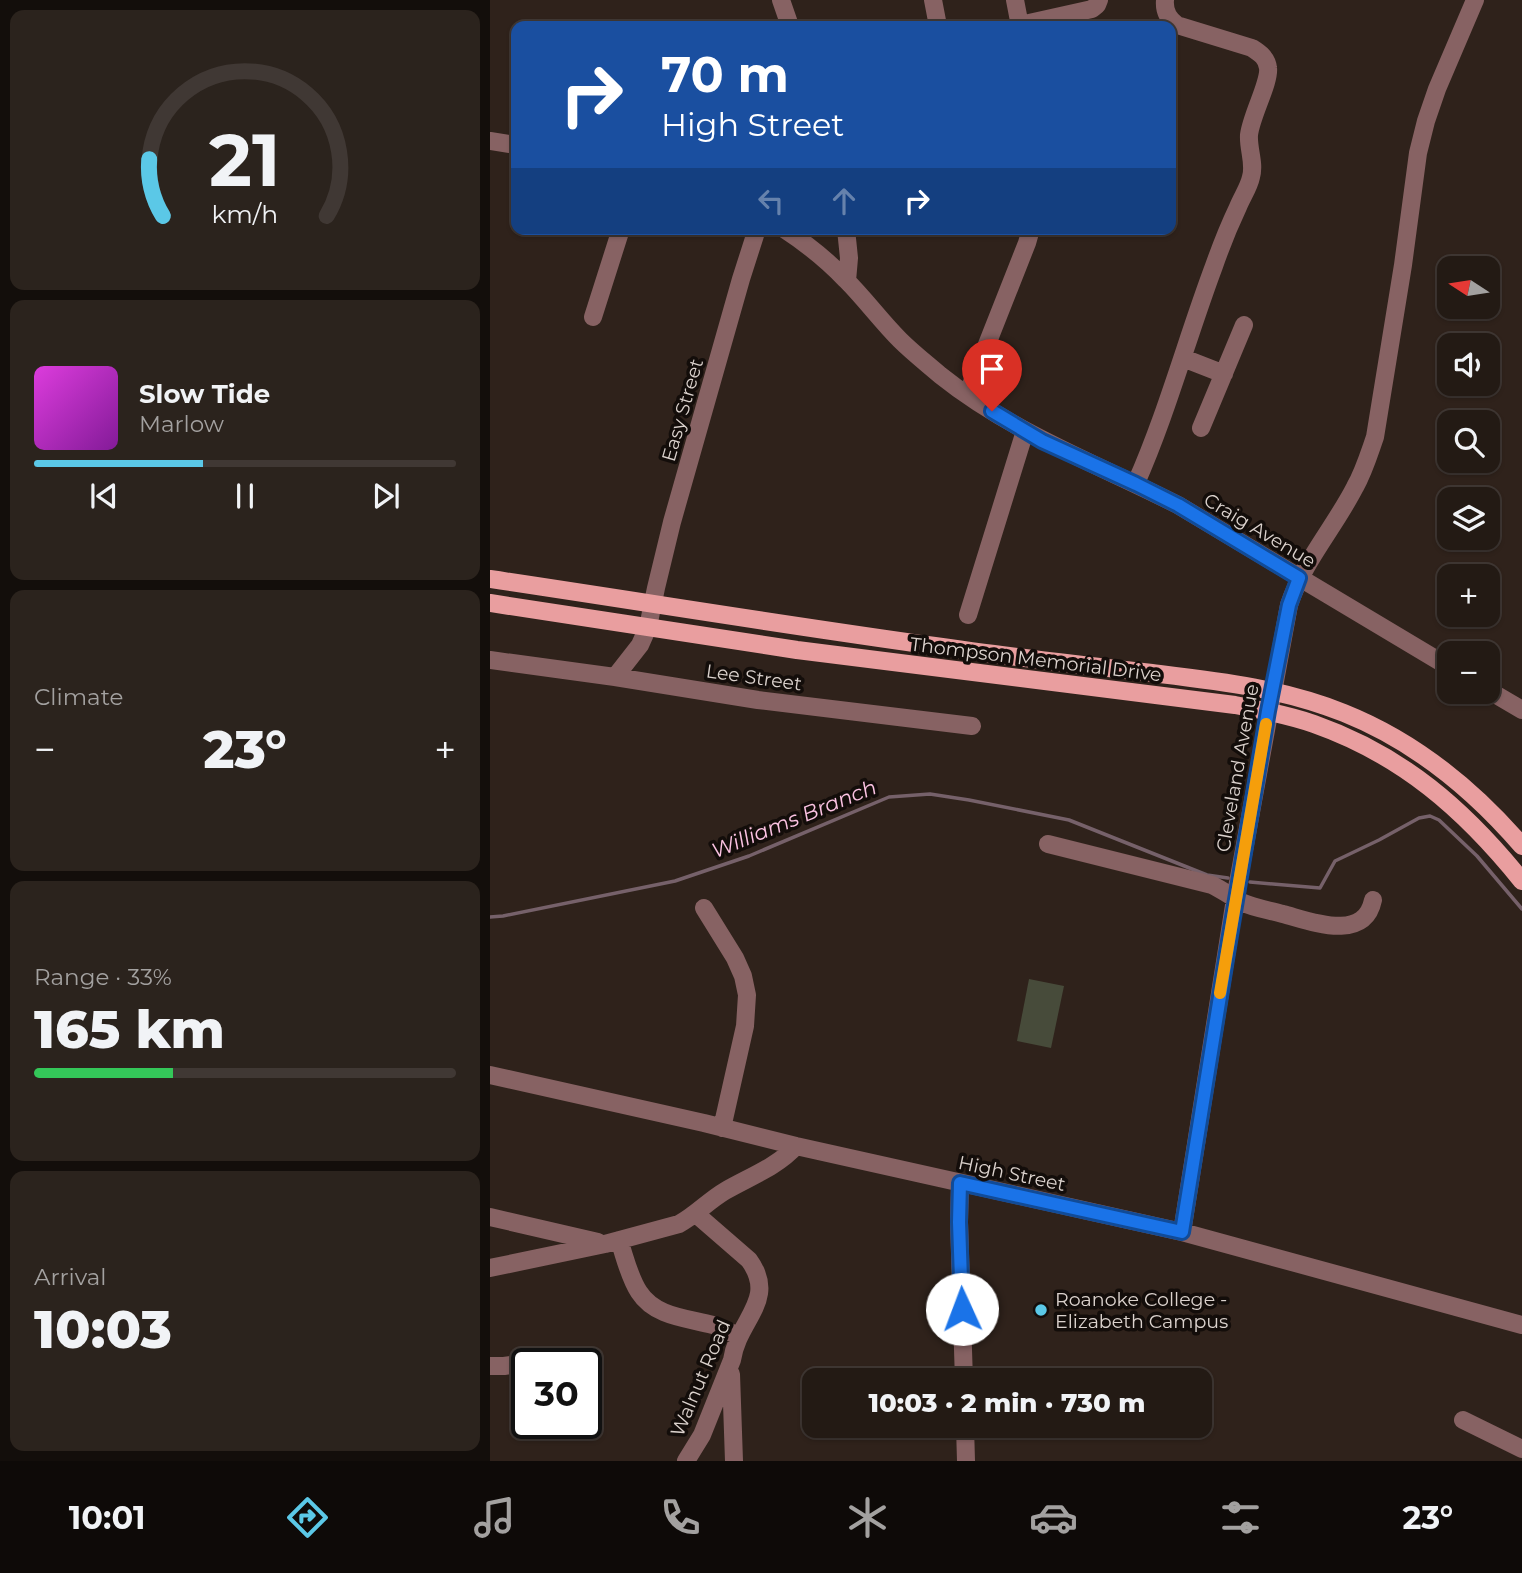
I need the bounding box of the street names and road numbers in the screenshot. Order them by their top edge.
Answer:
street label: Easy Street [657,356,708,464]
street label: Craig Avenue [1200,488,1320,573]
street label: Thompson Memorial Drive [909,633,1163,686]
street label: Lee Street [705,659,804,696]
street label: Cleveland Avenue [1211,682,1264,854]
street label: High Street [956,1151,1068,1196]
street label: Walnut Road [666,1316,735,1440]

